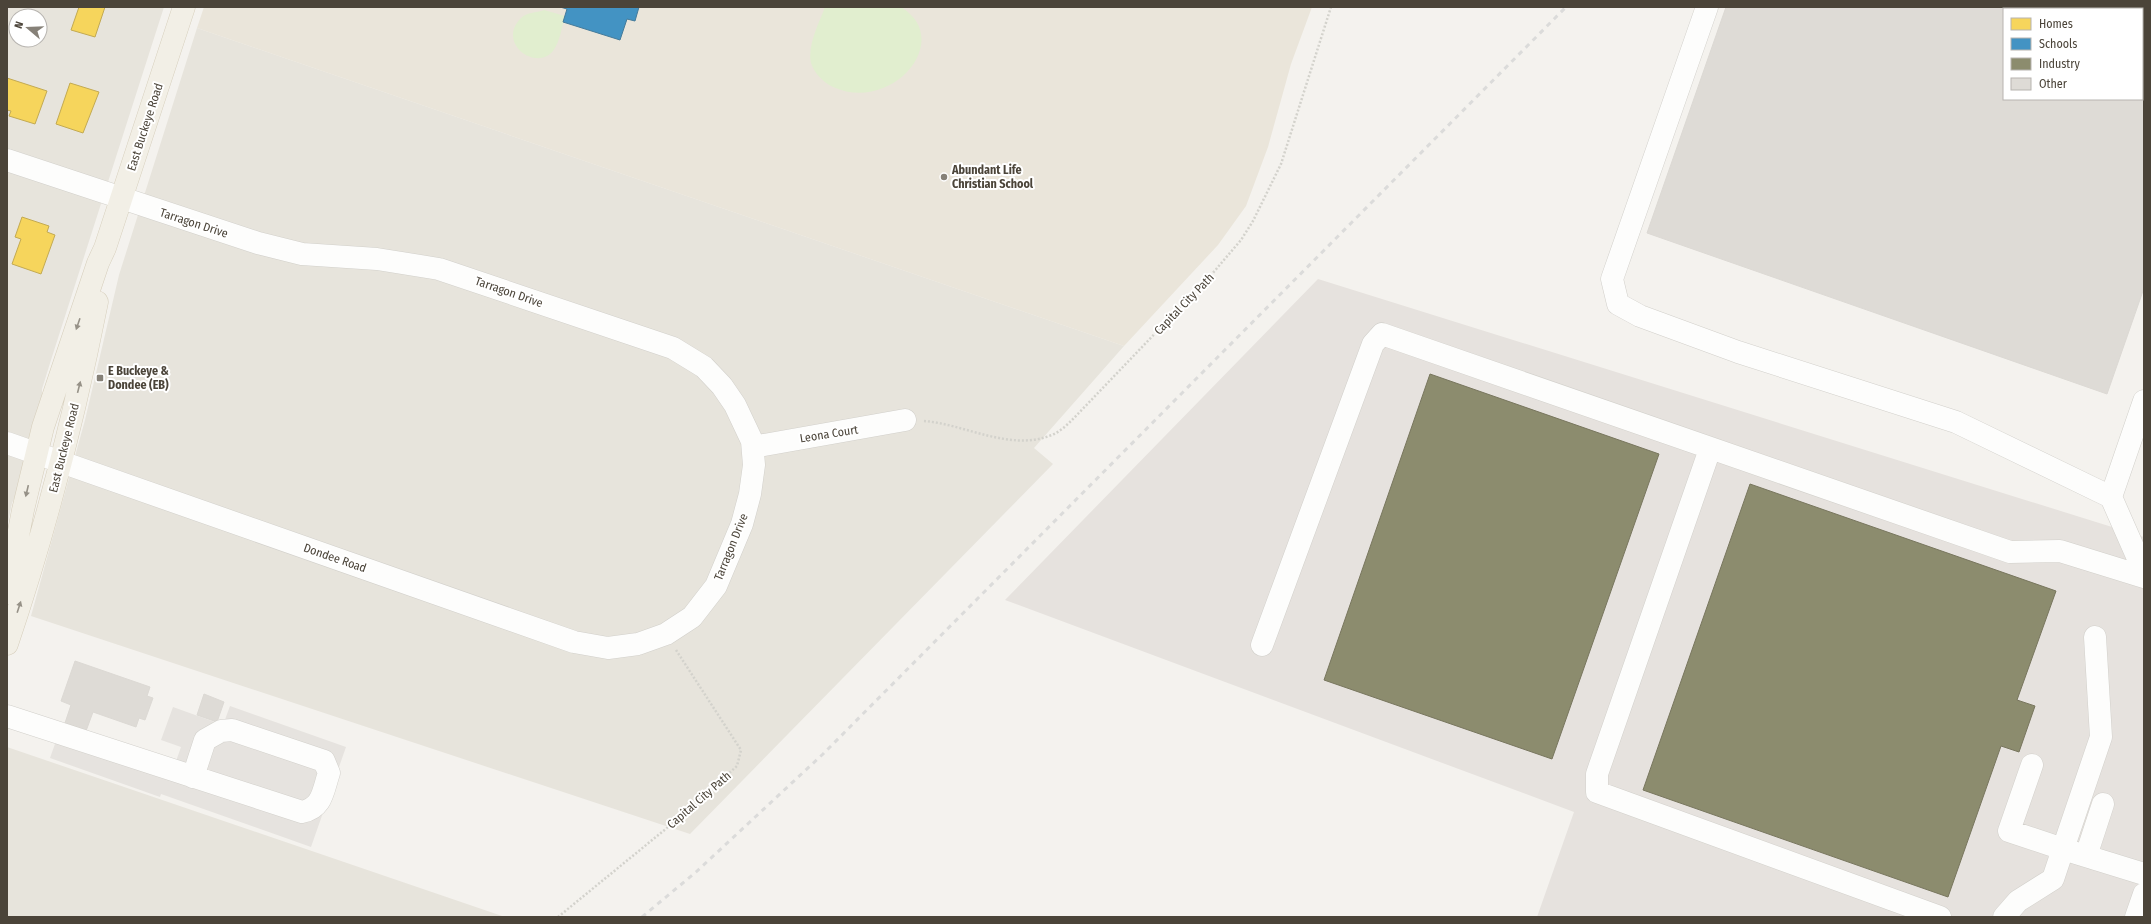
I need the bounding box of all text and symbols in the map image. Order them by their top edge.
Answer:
north arrow [8,8,48,48]
legend [2003,8,2143,100]
text: Homes [2039,17,2073,31]
text: N [12,20,26,30]
text: Schools [2039,37,2077,51]
text: Industry [2039,57,2080,71]
text: Other [2039,77,2068,91]
street label: East Buckeye Road [124,81,166,173]
place label: Abundant Life Christian School [951,163,1034,191]
marker: Abundant Life Christian School [939,172,949,182]
street label: Tarragon Drive [158,205,230,241]
street label: Capital City Path [1151,270,1217,338]
street label: Tarragon Drive [473,274,545,310]
one-way arrow [75,318,81,330]
place label: E Buckeye & Dondee (EB) [108,364,169,392]
marker: E Buckeye & Dondee (EB) [95,373,105,383]
one-way arrow [76,381,82,393]
street label: East Buckeye Road [46,402,82,494]
street label: Leona Court [799,422,859,446]
one-way arrow [24,485,30,497]
street label: Tarragon Drive [711,511,751,583]
street label: Dondee Road [302,541,368,575]
one-way arrow [16,600,22,612]
street label: Capital City Path [664,769,734,831]

